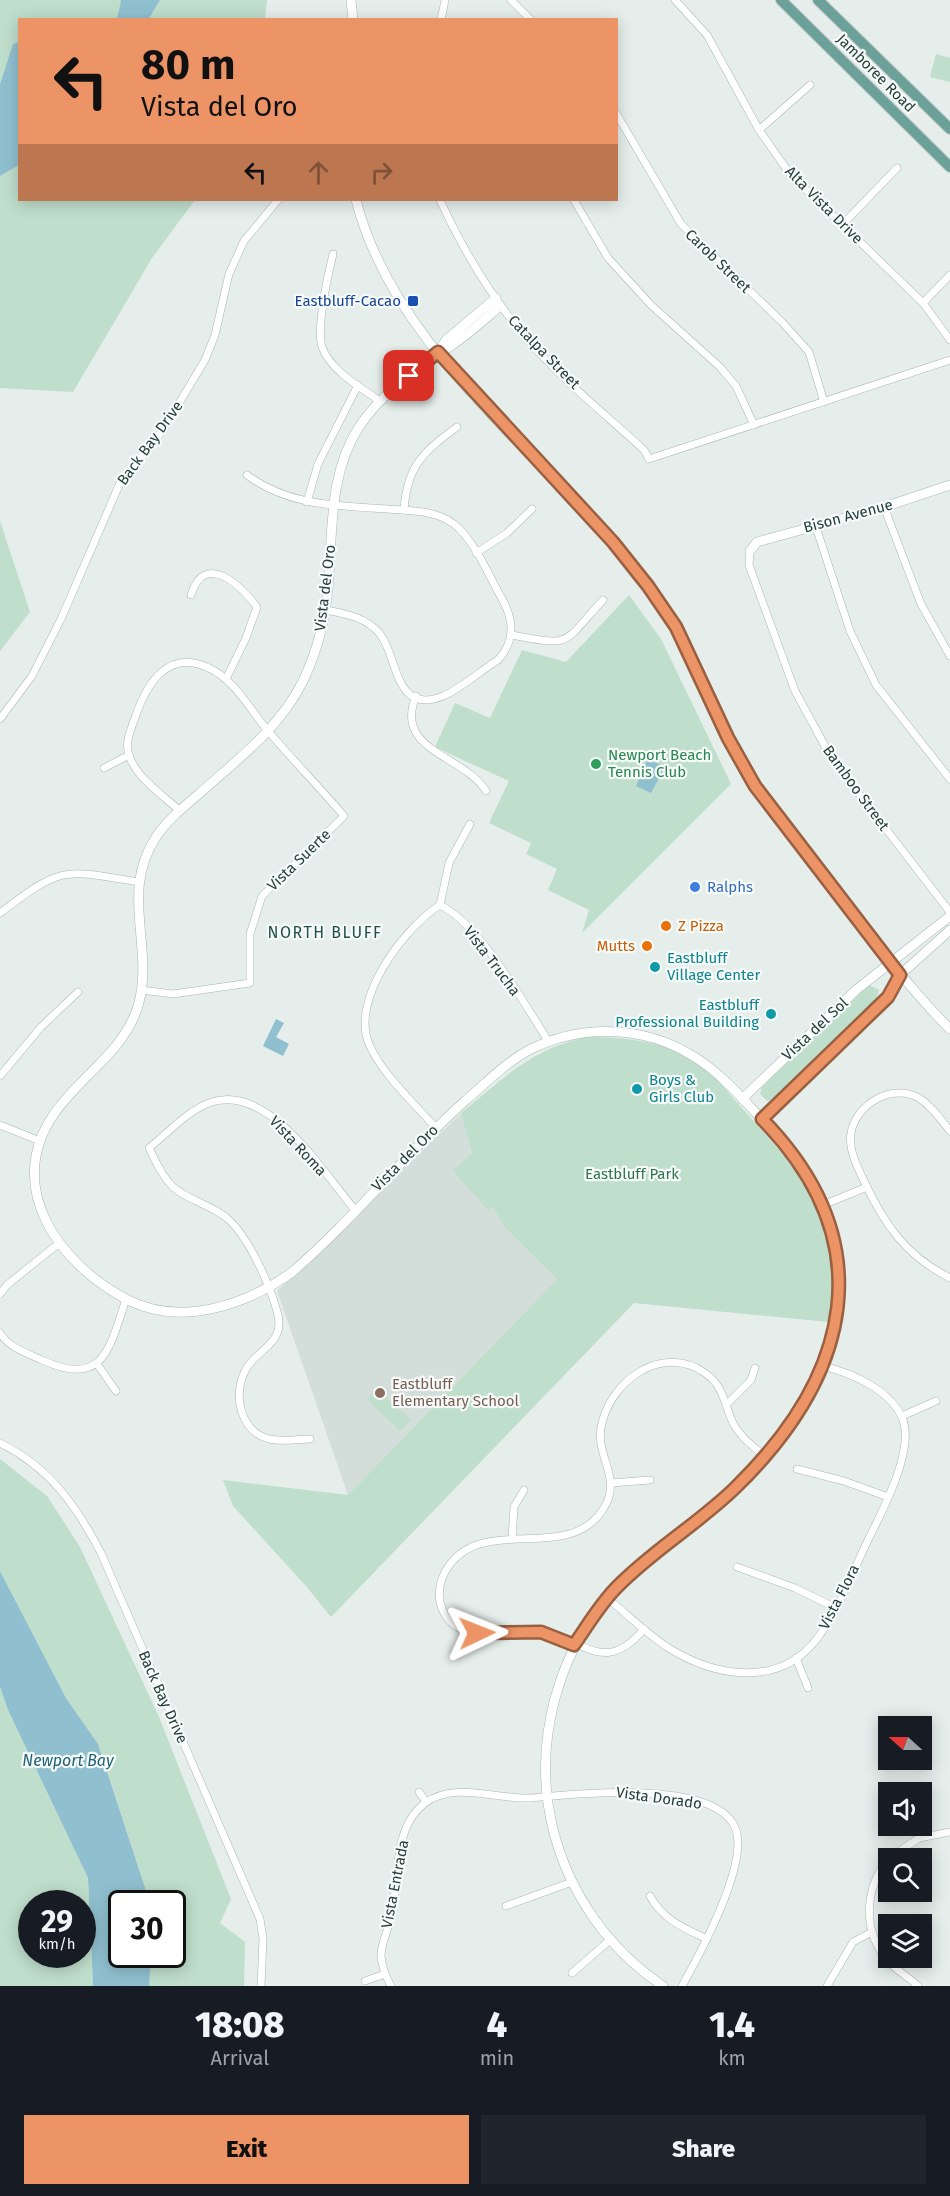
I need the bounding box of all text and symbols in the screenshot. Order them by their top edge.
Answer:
street label: Jamboree Road [833,30,919,116]
text: 80 m [141,40,235,90]
icon: left [42,42,120,120]
text: Vista del Oro [141,91,298,123]
icon: left [239,156,272,189]
icon: ahead [302,156,335,189]
icon: right [365,156,398,189]
street label: Alta Vista Drive [781,162,867,248]
street label: Carob Street [682,225,755,297]
place label: Eastbluff-Cacao [295,292,401,310]
marker: Eastbluff-Cacao [406,294,420,308]
street label: Catalpa Street [504,311,584,393]
pin [383,350,434,401]
icon: arrive [392,359,425,392]
street label: Back Bay Drive [113,397,187,489]
street label: Bison Avenue [801,495,895,537]
street label: Vista del Oro [311,544,339,632]
street label: Bamboo Street [819,742,893,835]
place label: Newport Beach Tennis Club [608,746,711,781]
marker: Newport Beach Tennis Club [589,757,603,771]
street label: Vista Suerte [264,825,334,895]
place label: Ralphs [707,878,753,896]
marker: Ralphs [688,880,702,894]
place label: Z Pizza [678,917,724,935]
marker: Z Pizza [659,919,673,933]
street label: Vista Trucha [460,922,524,1000]
district label: NORTH BLUFF [268,923,382,942]
place label: Mutts [597,937,635,955]
marker: Mutts [640,939,654,953]
place label: Eastbluff Village Center [667,949,760,984]
marker: Eastbluff Village Center [648,960,662,974]
street label: Vista del Sol [778,993,852,1064]
place label: Eastbluff Professional Building [615,996,760,1031]
marker: Eastbluff Professional Building [764,1007,778,1021]
place label: Boys & Girls Club [649,1071,714,1106]
marker: Boys & Girls Club [630,1082,644,1096]
street label: Vista Roma [266,1112,330,1180]
street label: Vista del Oro [368,1121,442,1195]
park label: Eastbluff Park [585,1165,679,1183]
place label: Eastbluff Elementary School [392,1375,520,1410]
marker: Eastbluff Elementary School [373,1386,387,1400]
street label: Vista Flora [815,1561,863,1633]
position arrow [445,1601,509,1665]
street label: Back Bay Drive [135,1648,191,1746]
north arrow [878,1716,932,1770]
map controls [878,1716,932,1968]
water label: Newport Bay [22,1751,115,1770]
button: sound [878,1782,932,1836]
street label: Vista Dorado [615,1783,703,1813]
street label: Vista Entrada [378,1838,412,1930]
button: search [878,1848,932,1902]
speed limit sign: 30 [108,1890,186,1968]
text: 29 [41,1904,73,1940]
button: layers [878,1914,932,1968]
text: km/h [38,1935,76,1953]
text: 18:08 [195,2003,285,2047]
text: 4 [487,2003,507,2047]
text: 1.4 [709,2003,755,2047]
text: Arrival [211,2046,269,2070]
text: min [480,2046,514,2070]
text: km [718,2046,746,2070]
button: Exit [24,2115,469,2184]
button: Share [481,2115,926,2184]

